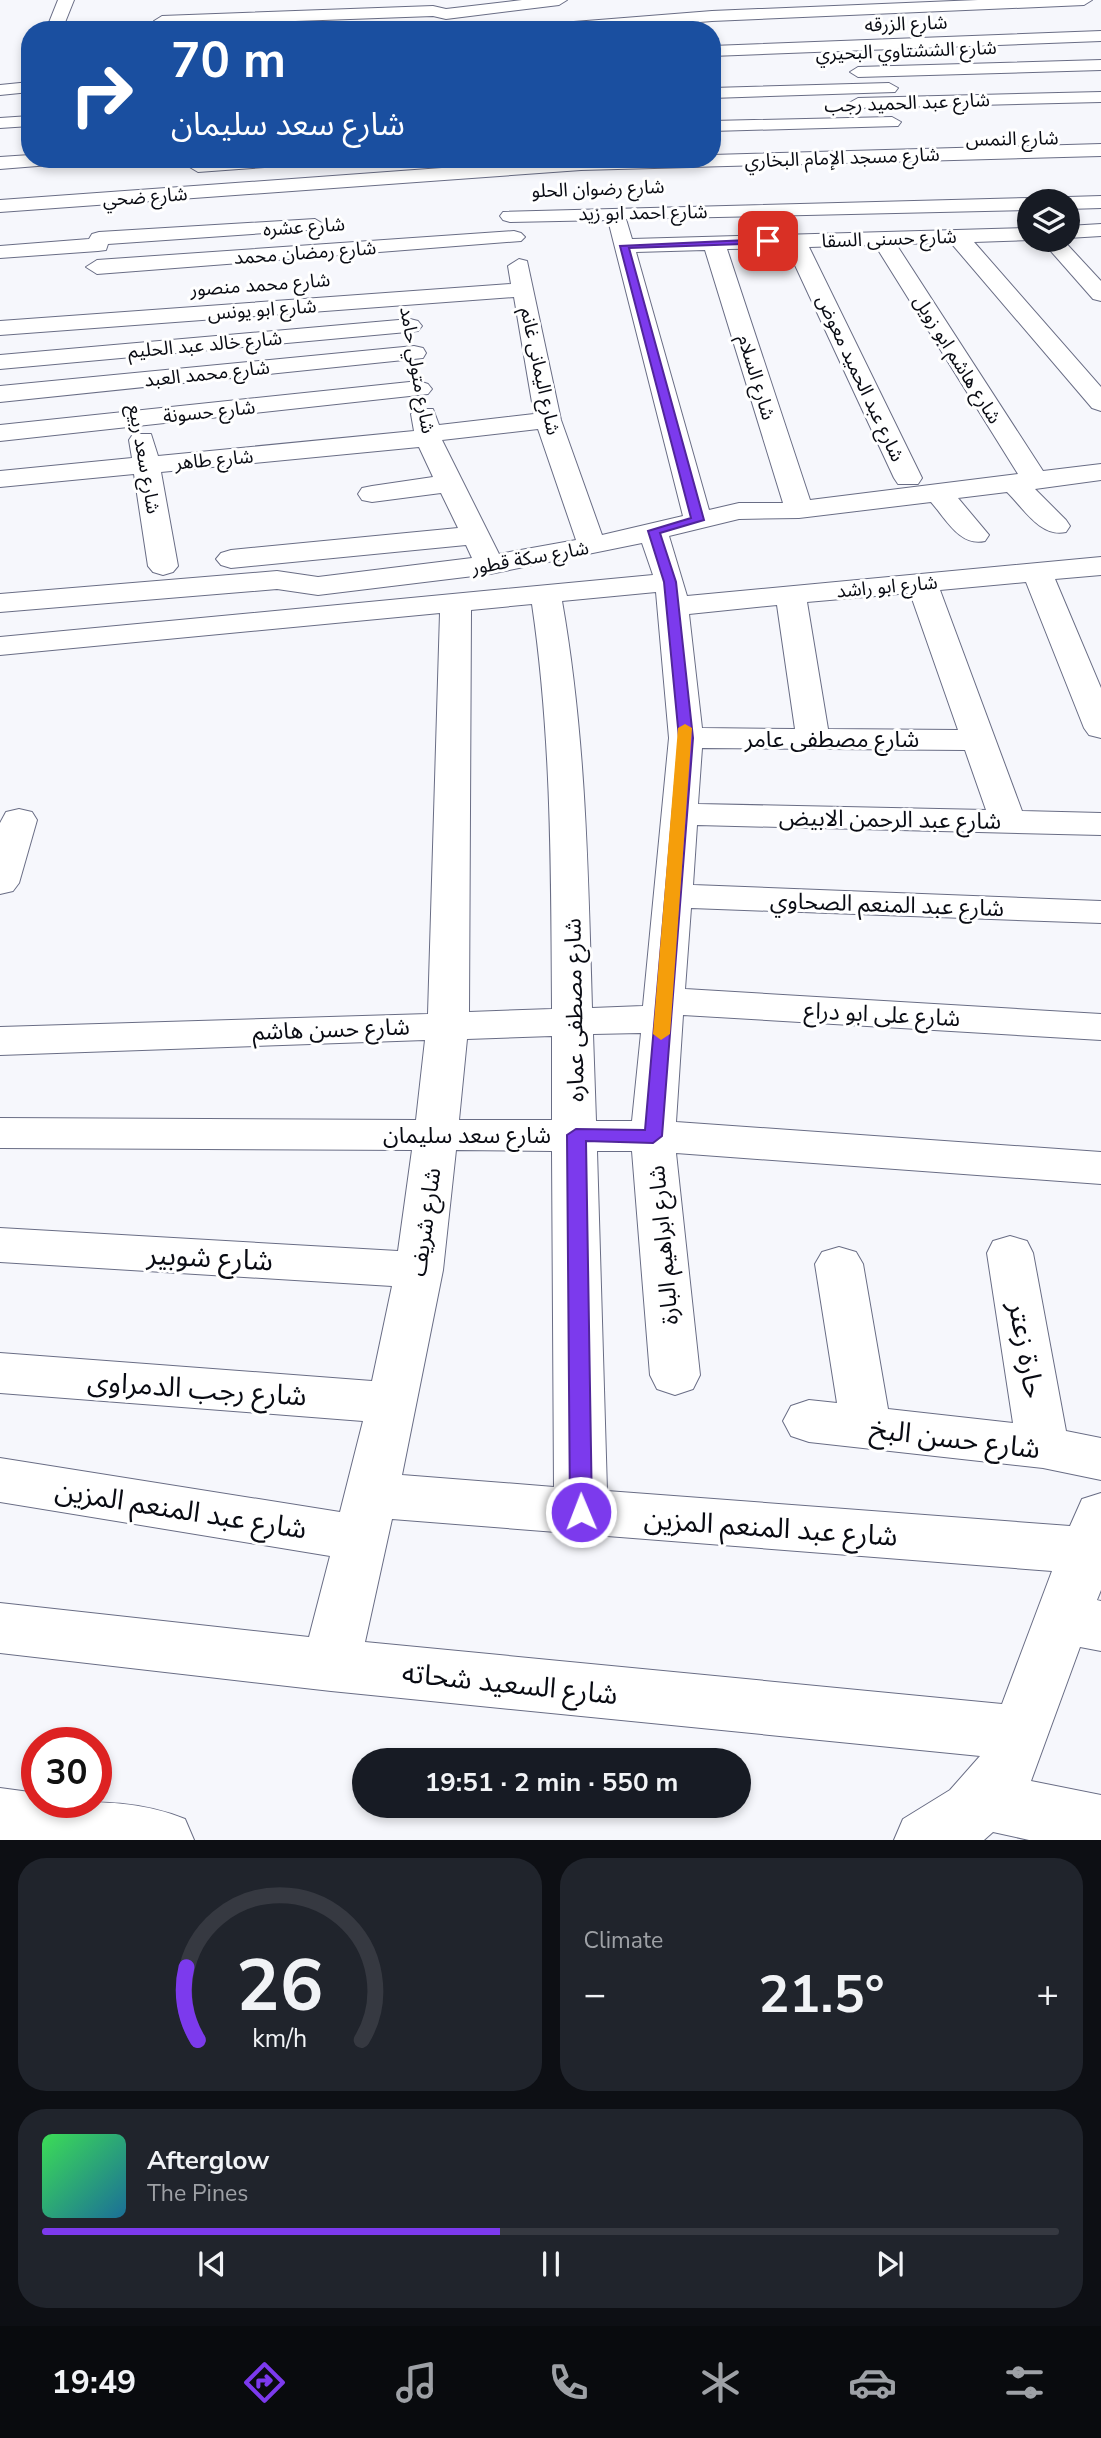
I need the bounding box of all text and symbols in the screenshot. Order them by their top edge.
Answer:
street label: شارع الزرقه [864,10,948,38]
text: 70 m [171,27,286,94]
street label: شارع الششتاوي البحيري [815,35,997,69]
icon: right [56,49,147,140]
street label: شارع عبد الحميد رجب [824,87,990,119]
text: شارع سعد سليمان [171,103,405,146]
street label: شارع النمس [965,125,1059,153]
street label: شارع مسجد الإمام البخاري [744,142,940,176]
street label: شارع رضوان الحلو [531,174,665,204]
street label: شارع ضحي [102,181,189,214]
map controls [1017,189,1080,252]
button: layers [1017,189,1080,252]
street label: شارع احمد ابو زيد [578,199,708,227]
street label: شارع عشره [262,211,346,243]
pin [738,211,798,271]
icon: arrive [749,222,787,260]
street label: شارع حسنى السقا [821,224,957,254]
street label: شارع رمضان محمد [233,235,377,271]
street label: شارع محمد منصور [188,267,331,303]
street label: شارع هاشم ابو زويل [906,290,1007,429]
street label: شارع عبد الحميد معوض [810,291,910,466]
street label: شارع ابو يونس [207,293,317,327]
street label: شارع متولي حامد [392,305,441,436]
street label: شارع اليمانى غانم [513,305,566,438]
street label: شارع خالد عبد الحليم [127,325,283,366]
street label: شارع السلام [730,331,781,424]
street label: شارع محمد العبد [143,354,271,394]
street label: شارع حسونة [162,394,256,430]
street label: شارع سعد ربيع [121,403,166,516]
street label: شارع طاهر [173,444,254,476]
street label: شارع سكة قطور [469,535,591,581]
street label: شارع ابو راشد [835,570,939,604]
street label: شارع مصطفى عامر [744,724,919,756]
street label: شارع عبد الرحمن الابيض [779,802,1001,838]
street label: شارع عبد المنعم الصحاوي [769,885,1005,925]
street label: شارع مصطفى عماره [557,918,593,1102]
street label: شارع على ابو دراع [803,995,961,1035]
street label: شارع حسن هاشم [252,1011,410,1049]
street label: شارع سعد سليمان [383,1120,551,1152]
street label: شارع ابراهيم البارة [641,1164,687,1326]
street label: شارع شريف [403,1166,449,1278]
street label: شارع شوبير [145,1236,274,1281]
street label: حارة زعتر [999,1298,1053,1401]
street label: شارع رجب الدمراوى [86,1362,308,1417]
street label: شارع حسن البخ [867,1410,1042,1469]
street label: شارع عبد المنعم المزين [52,1471,309,1551]
position arrow [544,1475,618,1549]
street label: شارع عبد المنعم المزين [643,1500,899,1558]
street label: شارع السعيد شحاته [400,1654,620,1715]
speed limit sign: 30 [21,1727,112,1818]
text: 19:51 · 2 min · 550 m [425,1765,678,1800]
text: Climate [584,1925,663,1956]
text: 26 [236,1937,323,2037]
text: 21.5° [758,1959,884,2030]
text: − [584,1969,606,2020]
text: + [1036,1969,1059,2020]
text: km/h [252,2022,307,2056]
text: Afterglow [147,2143,270,2178]
text: The Pines [147,2178,248,2209]
icon: previous [193,2245,231,2283]
icon: pause [532,2245,570,2283]
icon: next [871,2245,909,2283]
icon: directions [240,2358,289,2407]
icon: music [392,2358,441,2407]
icon: phone [544,2358,593,2407]
icon: climate [696,2358,745,2407]
icon: car [848,2358,897,2407]
icon: filters [1000,2358,1049,2407]
text: 19:49 [52,2361,136,2404]

